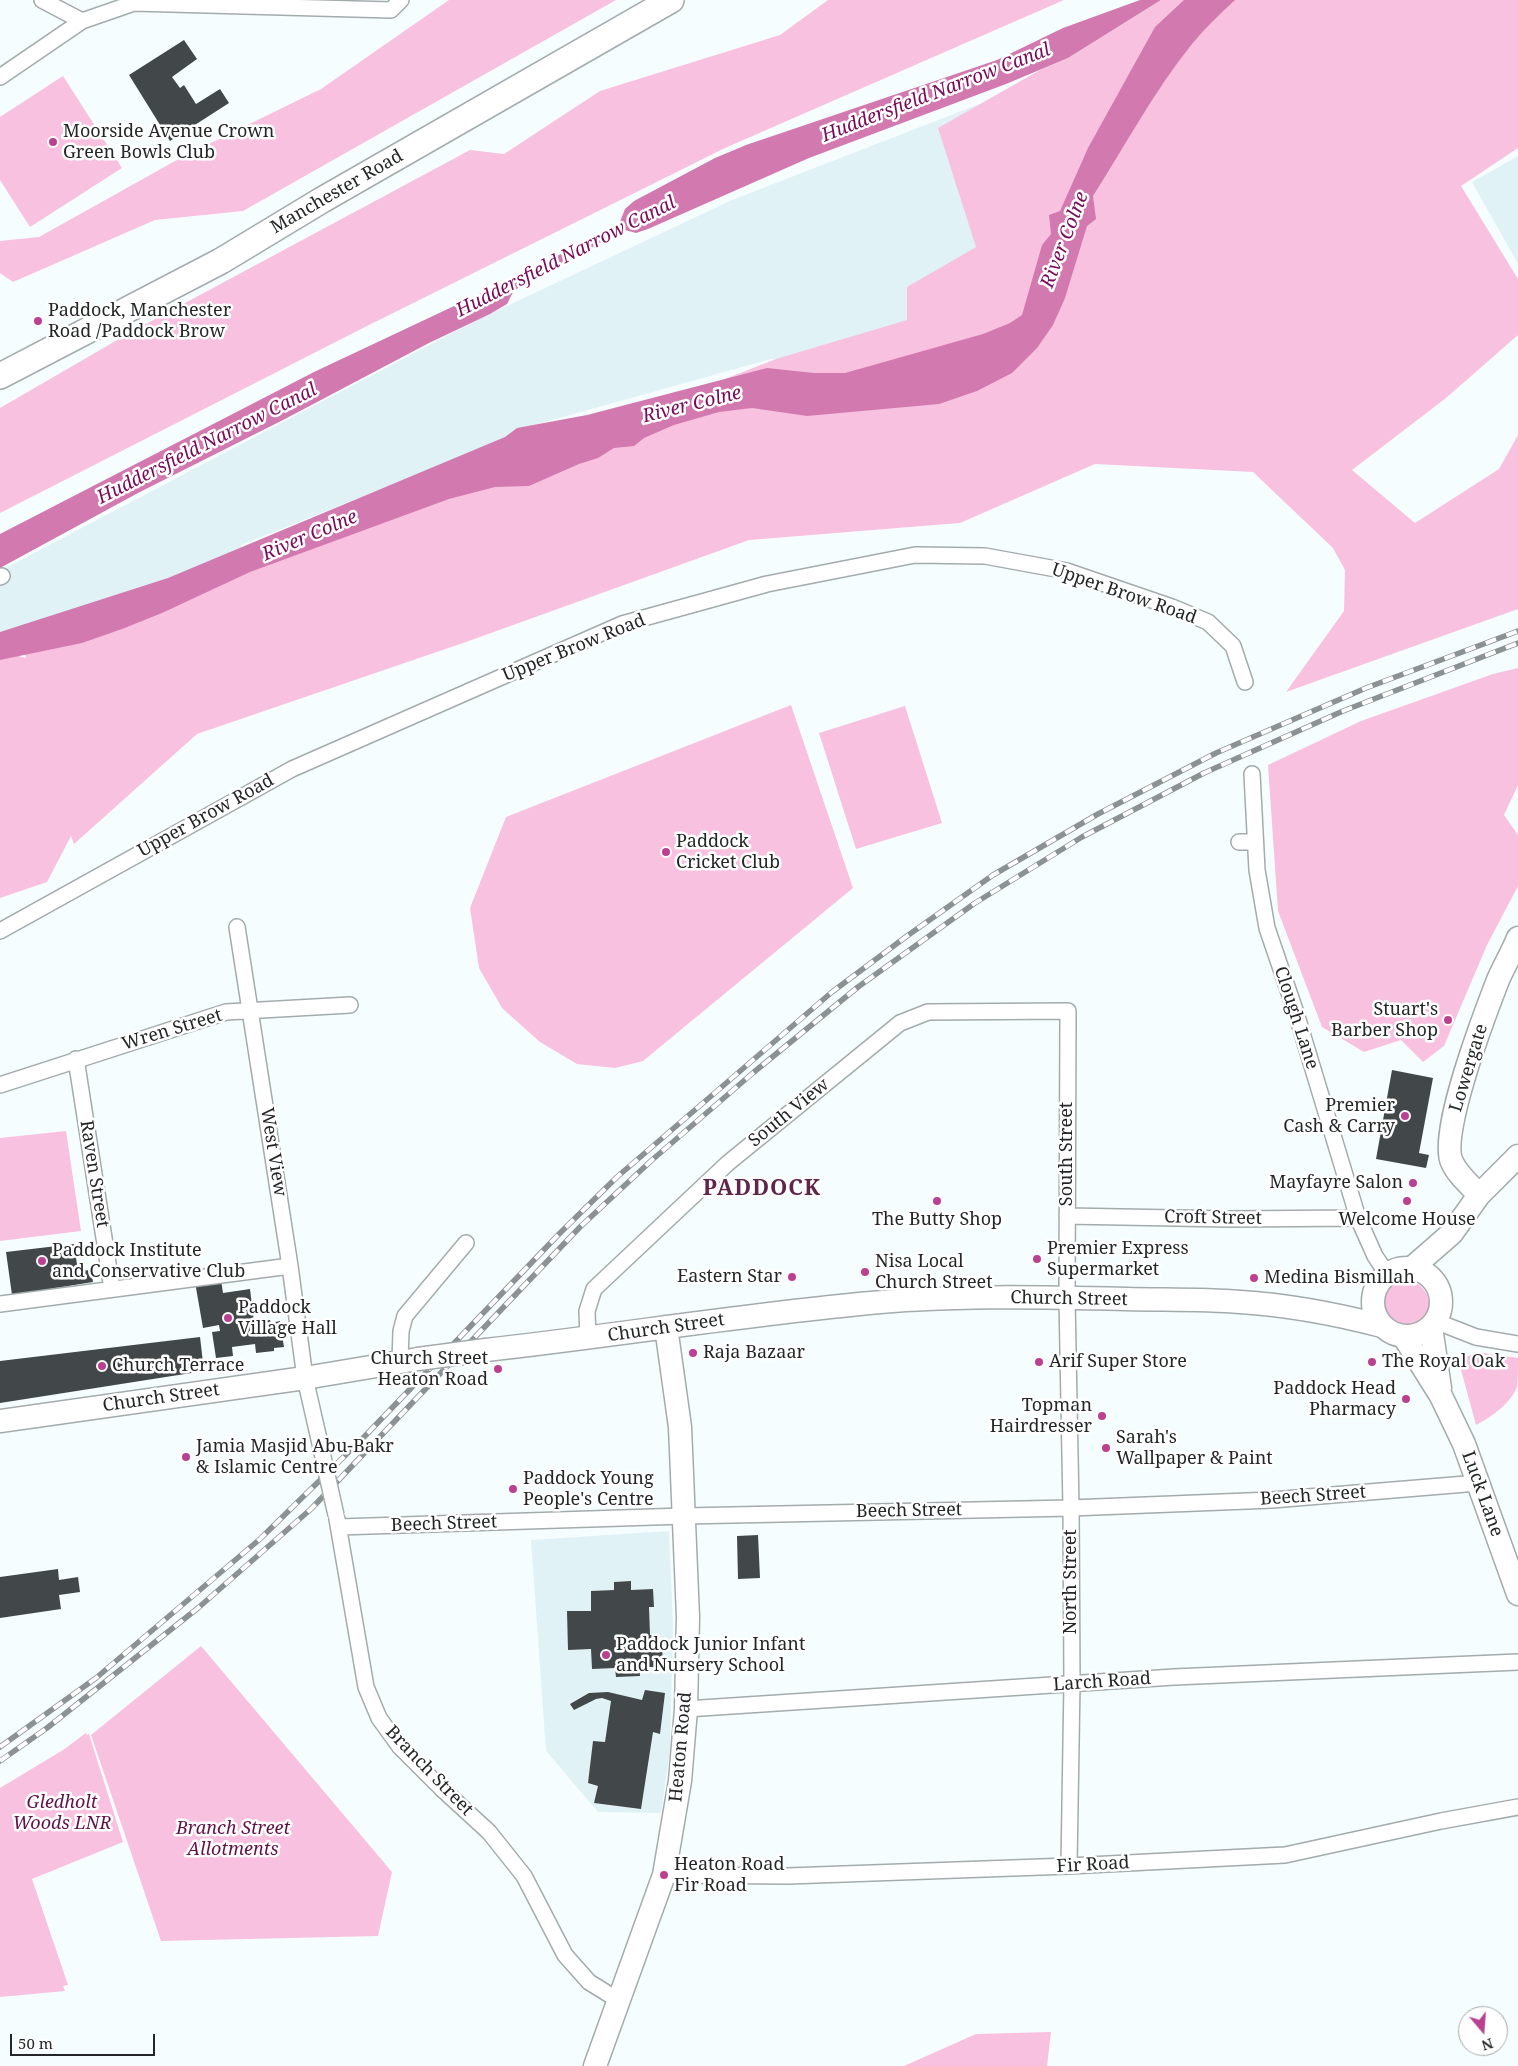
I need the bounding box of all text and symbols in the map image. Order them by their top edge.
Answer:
water label: Huddersfield Narrow Canal [818,39,1054,147]
place label: Moorside Avenue Crown Green Bowls Club [63,121,274,163]
marker: Moorside Avenue Crown Green Bowls Club [47,136,59,148]
street label: Manchester Road [267,145,407,239]
water label: River Colne [1036,189,1094,291]
water label: Huddersfield Narrow Canal [452,192,680,322]
place label: Paddock, Manchester Road /Paddock Brow [48,300,231,342]
marker: Paddock, Manchester Road /Paddock Brow [32,315,44,327]
water label: Huddersfield Narrow Canal [93,379,321,509]
water label: River Colne [640,382,744,428]
water label: River Colne [259,506,361,566]
street label: Upper Brow Road [1049,559,1199,629]
street label: Upper Brow Road [499,610,649,686]
street label: Upper Brow Road [134,770,278,862]
place label: Paddock Cricket Club [676,831,780,874]
marker: Paddock Cricket Club [660,846,672,858]
street label: Clough Lane [1269,964,1323,1072]
place label: Stuart's Barber Shop [1331,999,1438,1042]
street label: Wren Street [119,1005,225,1055]
marker: Stuart's Barber Shop [1442,1014,1454,1026]
street label: Lowergate [1445,1021,1493,1115]
street label: South View [744,1074,834,1152]
place label: Premier Cash & Carry [1283,1095,1395,1138]
street label: South Street [1056,1102,1078,1206]
street label: West View [255,1106,291,1198]
marker: Premier Cash & Carry [1399,1110,1411,1122]
street label: Raven Street [75,1119,113,1229]
place label: Mayfayre Salon [1269,1172,1403,1194]
district label: PADDOCK [702,1176,822,1202]
marker: Mayfayre Salon [1407,1177,1419,1189]
marker: The Butty Shop [931,1195,943,1207]
marker: Welcome House [1401,1195,1413,1207]
street label: Croft Street [1164,1206,1262,1230]
place label: The Butty Shop [872,1209,1002,1231]
place label: Welcome House [1338,1209,1476,1231]
place label: Premier Express Supermarket [1047,1238,1189,1280]
place label: Paddock Institute and Conservative Club [52,1240,245,1282]
place label: Nisa Local Church Street [875,1251,993,1294]
marker: Premier Express Supermarket [1031,1253,1043,1265]
marker: Paddock Institute and Conservative Club [36,1255,48,1267]
place label: Eastern Star [677,1266,782,1288]
marker: Nisa Local Church Street [859,1266,871,1278]
place label: Medina Bismillah [1264,1267,1415,1289]
marker: Eastern Star [786,1271,798,1283]
marker: Medina Bismillah [1248,1272,1260,1284]
street label: Church Street [1010,1287,1128,1311]
place label: Paddock Village Hall [238,1297,337,1340]
street label: Church Street [606,1309,726,1347]
marker: Paddock Village Hall [222,1312,234,1324]
place label: Raja Bazaar [703,1342,805,1364]
marker: Raja Bazaar [687,1347,699,1359]
place label: Church Street Heaton Road [370,1348,488,1390]
place label: Arif Super Store [1049,1351,1187,1373]
place label: The Royal Oak [1382,1351,1505,1373]
place label: Church Terrace [112,1355,244,1377]
marker: Arif Super Store [1033,1356,1045,1368]
marker: The Royal Oak [1366,1356,1378,1368]
marker: Church Terrace [96,1360,108,1372]
marker: Church Street Heaton Road [492,1363,504,1375]
place label: Paddock Head Pharmacy [1273,1378,1396,1420]
street label: Church Street [101,1379,221,1417]
marker: Paddock Head Pharmacy [1400,1393,1412,1405]
place label: Topman Hairdresser [990,1395,1092,1438]
marker: Topman Hairdresser [1096,1410,1108,1422]
place label: Sarah's Wallpaper & Paint [1116,1427,1273,1470]
place label: Jamia Masjid Abu-Bakr & Islamic Centre [196,1436,394,1478]
marker: Sarah's Wallpaper & Paint [1100,1442,1112,1454]
street label: Luck Lane [1457,1448,1507,1540]
marker: Jamia Masjid Abu-Bakr & Islamic Centre [180,1451,192,1463]
place label: Paddock Young People's Centre [523,1468,654,1510]
street label: Beech Street [1259,1482,1367,1510]
marker: Paddock Young People's Centre [507,1483,519,1495]
street label: Beech Street [856,1499,962,1523]
street label: Beech Street [391,1511,497,1537]
street label: North Street [1060,1529,1082,1635]
place label: Paddock Junior Infant and Nursery School [616,1634,805,1676]
marker: Paddock Junior Infant and Nursery School [600,1649,612,1661]
street label: Larch Road [1052,1668,1152,1696]
street label: Heaton Road [665,1691,697,1803]
street label: Branch Street [381,1721,477,1821]
park label: Gledholt Woods LNR [13,1792,111,1835]
park label: Branch Street Allotments [176,1818,290,1860]
street label: Fir Road [1056,1852,1130,1878]
place label: Heaton Road Fir Road [674,1854,784,1896]
marker: Heaton Road Fir Road [658,1869,670,1881]
north arrow [1458,2006,1508,2056]
scale bar [12,2024,158,2056]
text: 50 m [18,2033,53,2053]
text: N [1479,2034,1496,2056]

